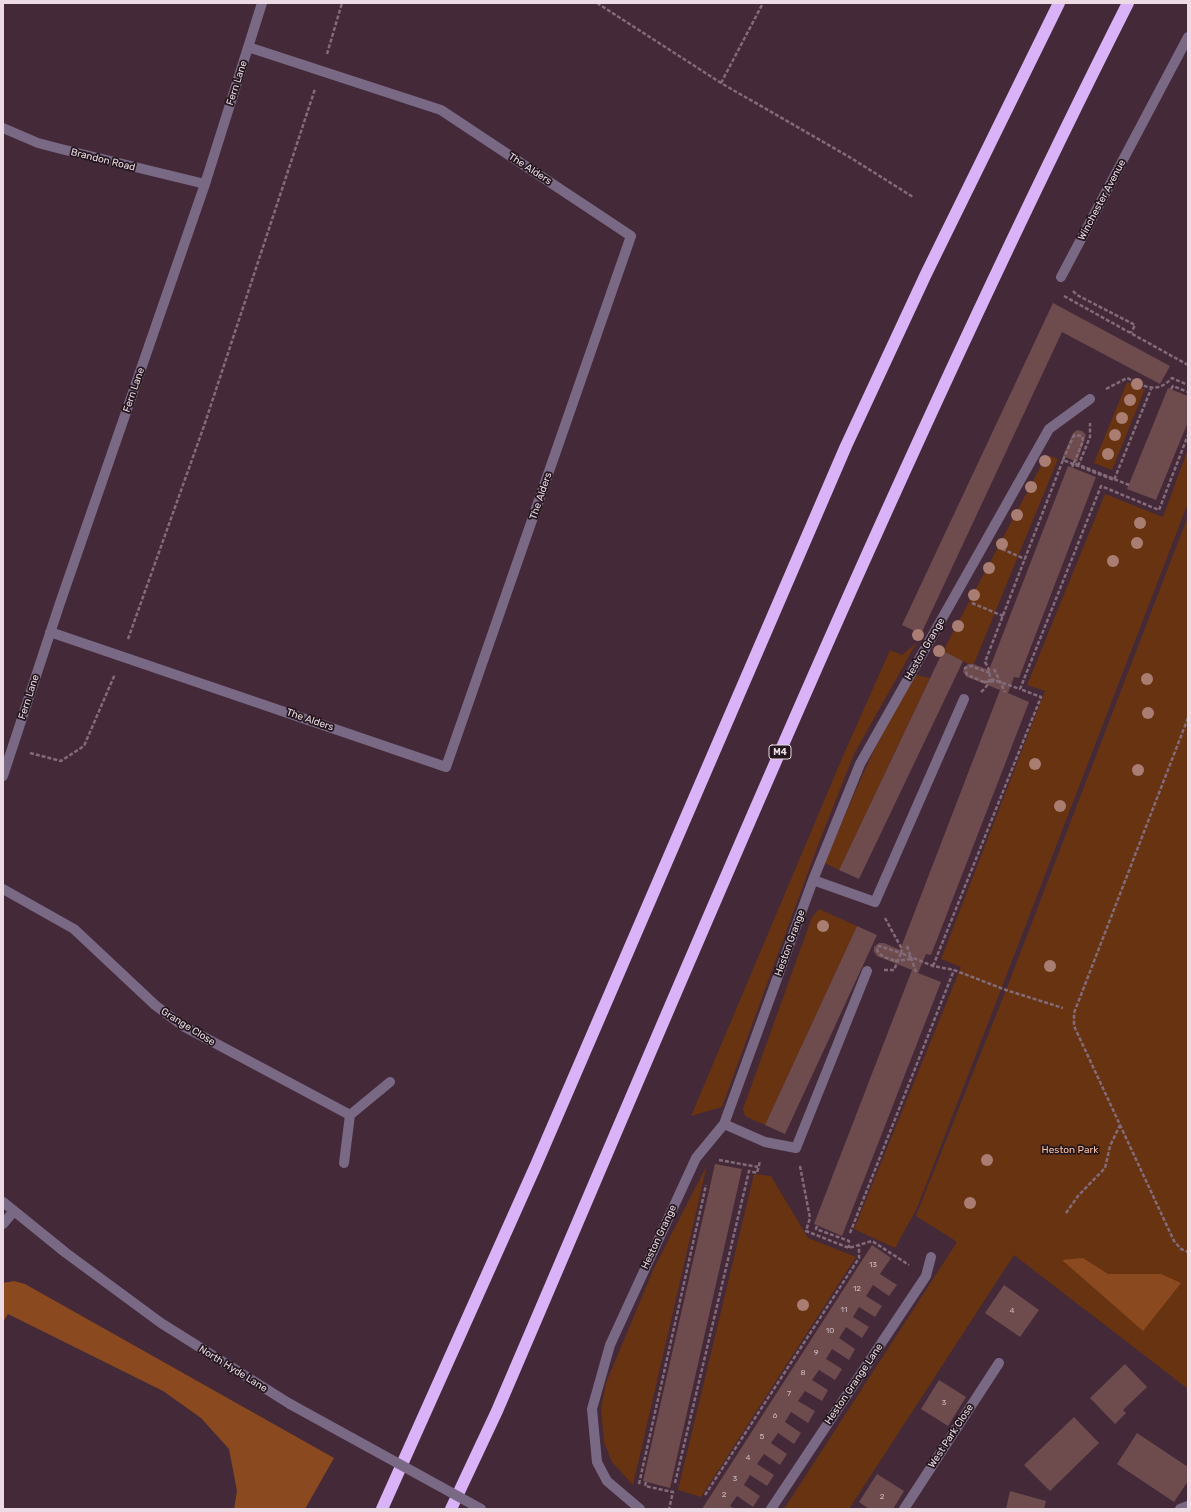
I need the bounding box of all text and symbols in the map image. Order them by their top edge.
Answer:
street label: Fern Lane [224,59,250,107]
street label: Brandon Road [70,146,136,174]
street label: The Alders [506,151,554,187]
street label: Winchester Avenue [1076,158,1128,242]
street label: Fern Lane [121,366,147,414]
street label: The Alders [527,471,555,521]
street label: Heston Grange [902,616,948,682]
street label: Fern Lane [16,673,42,721]
street label: The Alders [285,706,335,734]
road number: M4 [769,745,791,759]
street label: Heston Grange [772,908,808,978]
street label: Grange Close [159,1006,217,1048]
park label: Heston Park [1042,1144,1098,1156]
street label: Heston Grange [639,1203,679,1271]
house number: 13 [869,1260,877,1270]
house number: 12 [853,1284,861,1294]
house number: 11 [841,1305,847,1315]
house number: 4 [1010,1306,1014,1316]
house number: 10 [826,1326,834,1336]
street label: Heston Grange Lane [822,1341,886,1427]
street label: North Hyde Lane [197,1343,269,1395]
house number: 9 [814,1348,818,1358]
house number: 8 [800,1368,806,1378]
house number: 7 [787,1389,791,1399]
house number: 3 [942,1398,946,1408]
street label: West Park Close [926,1402,976,1470]
house number: 6 [773,1411,777,1421]
house number: 5 [760,1432,764,1442]
house number: 4 [746,1453,750,1463]
house number: 3 [733,1474,737,1484]
house number: 2 [722,1490,726,1500]
house number: 2 [880,1492,884,1502]

